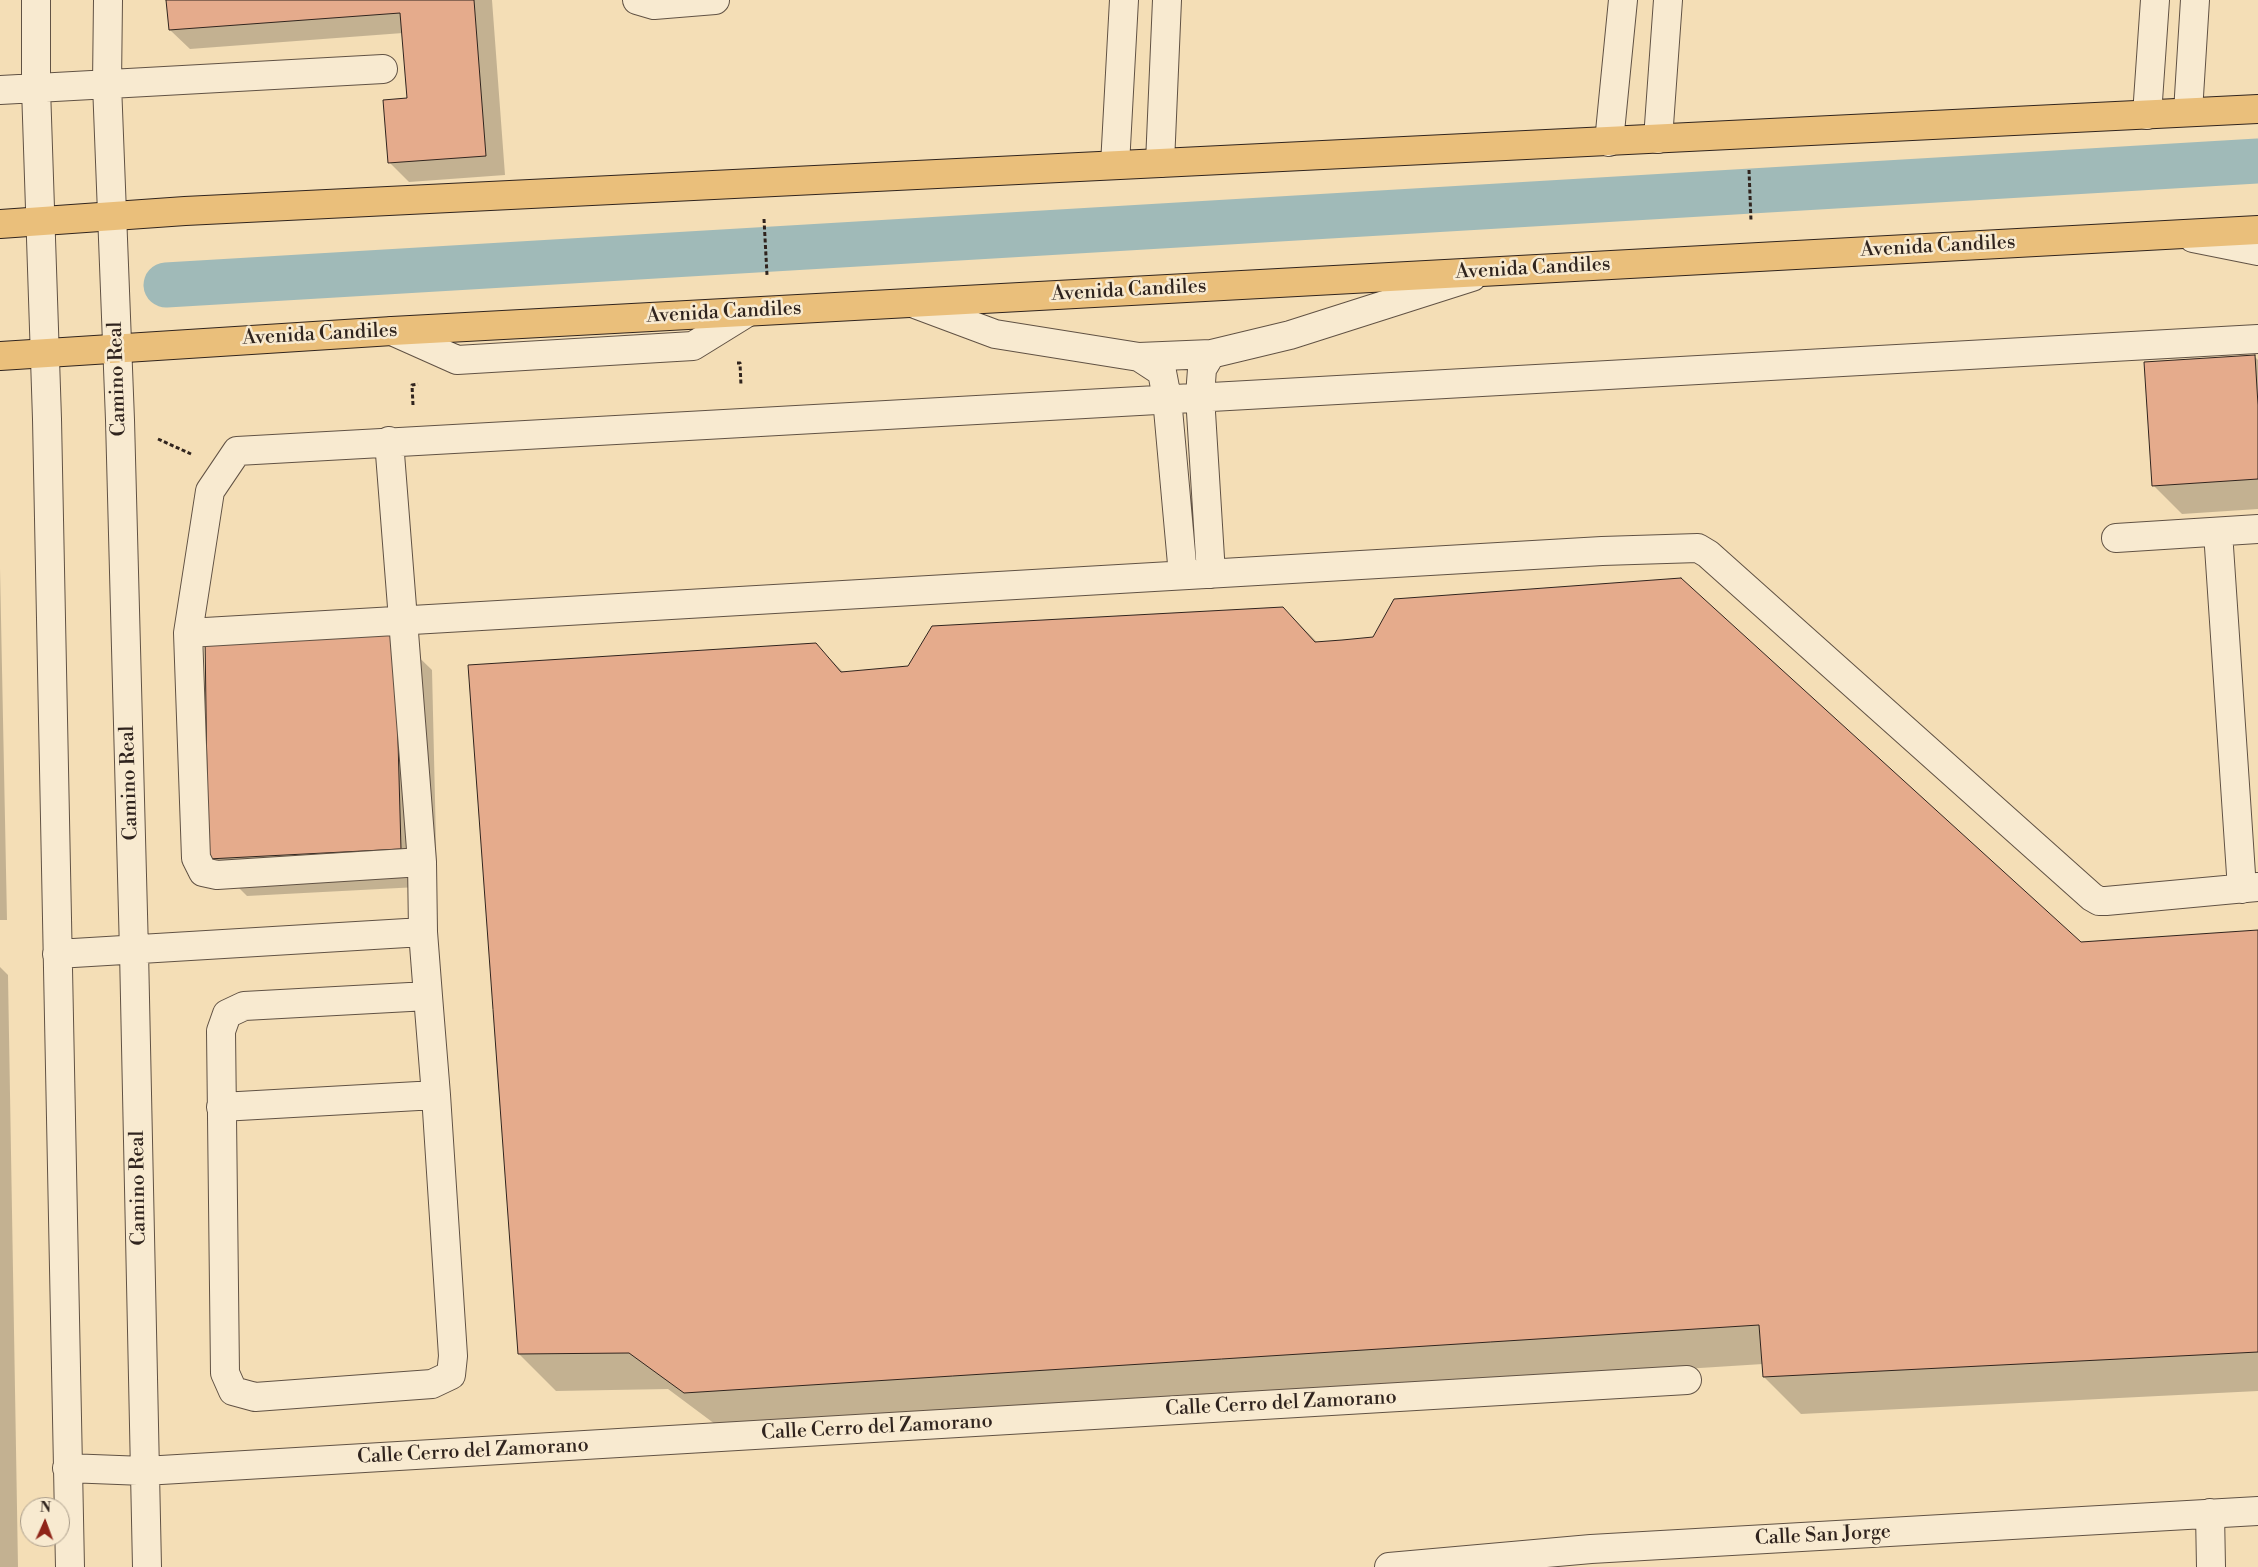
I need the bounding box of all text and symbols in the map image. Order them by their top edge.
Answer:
street label: Avenida Candiles [1860,231,2016,263]
street label: Avenida Candiles [1455,253,1611,285]
street label: Avenida Candiles [1051,275,1207,307]
street label: Avenida Candiles [646,297,802,329]
street label: Avenida Candiles [242,319,398,351]
street label: Camino Real [104,321,132,437]
street label: Camino Real [116,725,144,841]
street label: Camino Real [126,1130,152,1246]
street label: Calle Cerro del Zamorano [1165,1386,1397,1422]
street label: Calle Cerro del Zamorano [761,1410,993,1446]
street label: Calle Cerro del Zamorano [357,1434,589,1470]
north arrow [20,1497,70,1547]
text: N [40,1499,51,1517]
street label: Calle San Jorge [1754,1520,1892,1552]

